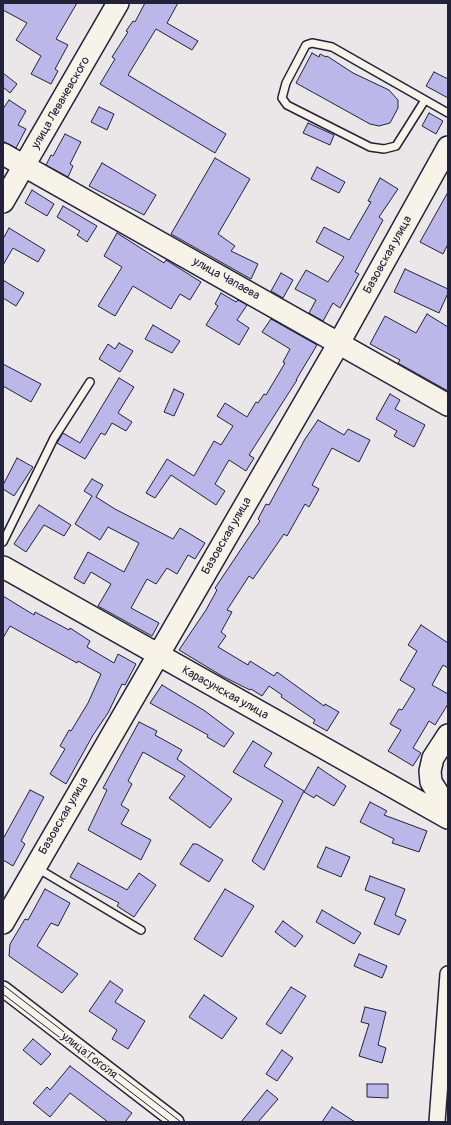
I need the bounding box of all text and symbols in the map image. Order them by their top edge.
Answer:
street label: улица Леваневского [29,54,93,152]
street label: Базовская улица [361,214,415,296]
street label: улица Чапаева [190,255,262,303]
street label: Базовская улица [199,495,255,577]
street label: Карасунская улица [179,663,271,723]
street label: Базовская улица [36,775,92,857]
street label: улица Гоголя [58,1030,120,1082]

